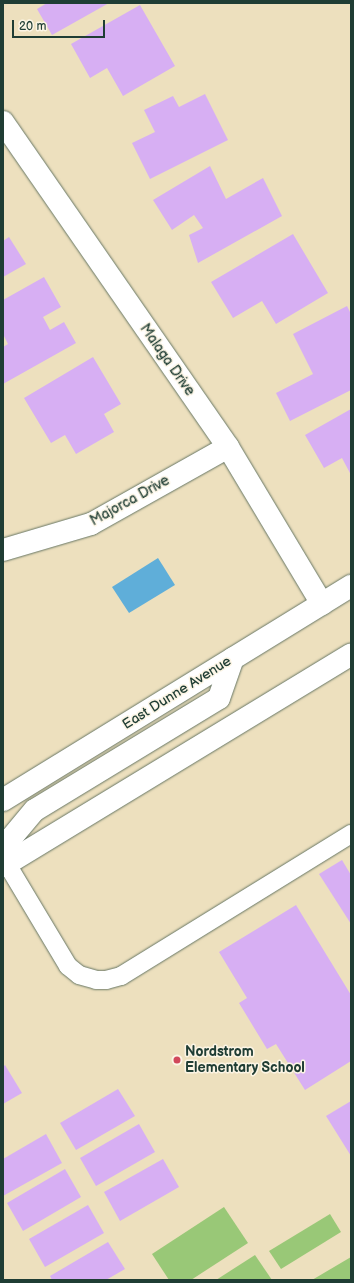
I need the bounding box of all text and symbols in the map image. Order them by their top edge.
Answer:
scale bar [14,12,107,38]
text: 20 m [19,19,46,34]
street label: Malaga Drive [136,321,198,399]
street label: Majorca Drive [87,472,173,530]
street label: East Dunne Avenue [120,653,234,733]
place label: Nordstrom Elementary School [185,1044,305,1076]
marker: Nordstrom Elementary School [172,1055,182,1065]

